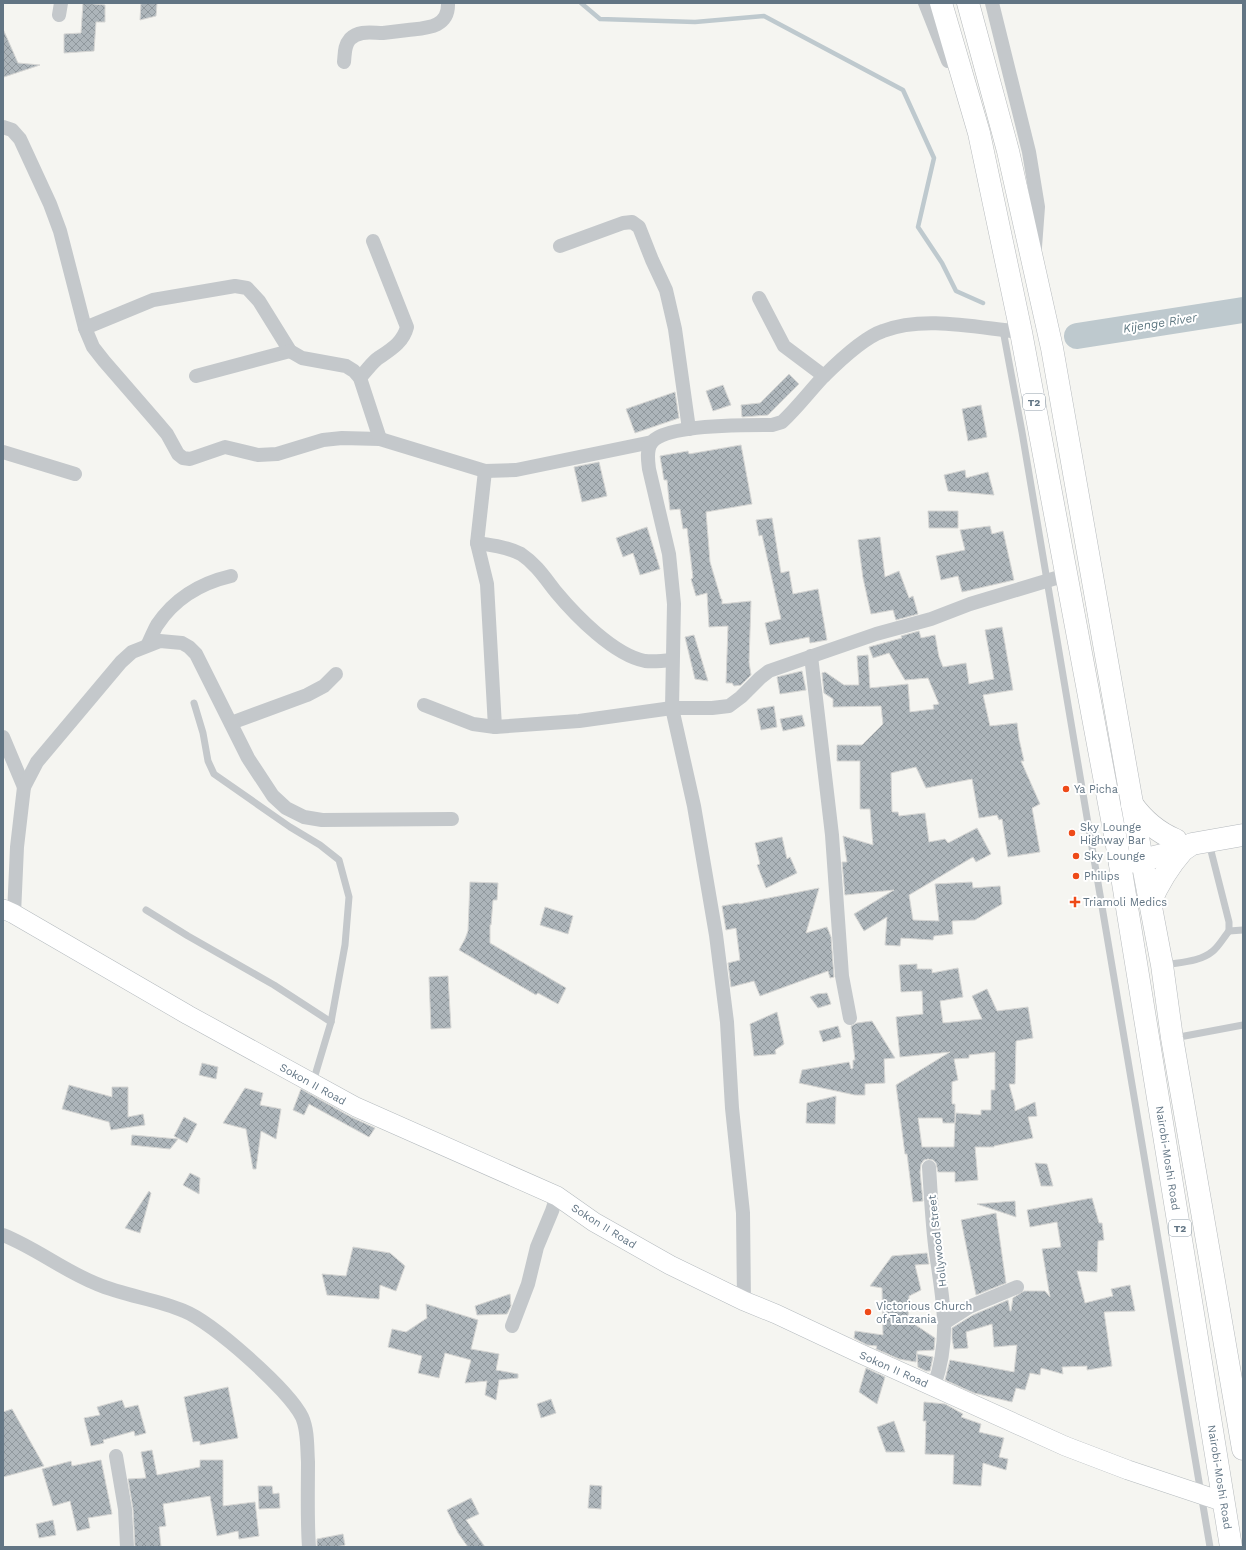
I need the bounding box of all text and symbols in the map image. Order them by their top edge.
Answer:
water label: Kijenge River [1122,310,1199,336]
road number: T2 [1023,394,1045,410]
place label: Ya Picha [1074,783,1118,796]
marker: Ya Picha [1061,784,1071,794]
place label: Sky Lounge Highway Bar [1080,821,1146,847]
marker: Sky Lounge Highway Bar [1067,828,1077,838]
place label: Sky Lounge [1084,850,1145,863]
marker: Sky Lounge [1071,851,1081,861]
place label: Philips [1084,870,1120,883]
marker: Philips [1071,871,1081,881]
place label: Triamoli Medics [1083,896,1167,909]
marker: Triamoli Medics [1070,897,1080,907]
street label: Sokon II Road [277,1061,348,1108]
street label: Nairobi-Moshi Road [1153,1105,1182,1211]
street label: Hollywood Street [925,1194,950,1288]
street label: Sokon II Road [569,1201,639,1252]
road number: T2 [1169,1220,1191,1236]
place label: Victorious Church of Tanzania [876,1300,972,1326]
marker: Victorious Church of Tanzania [863,1307,873,1317]
street label: Sokon II Road [857,1348,930,1390]
street label: Nairobi-Moshi Road [1205,1424,1234,1530]

